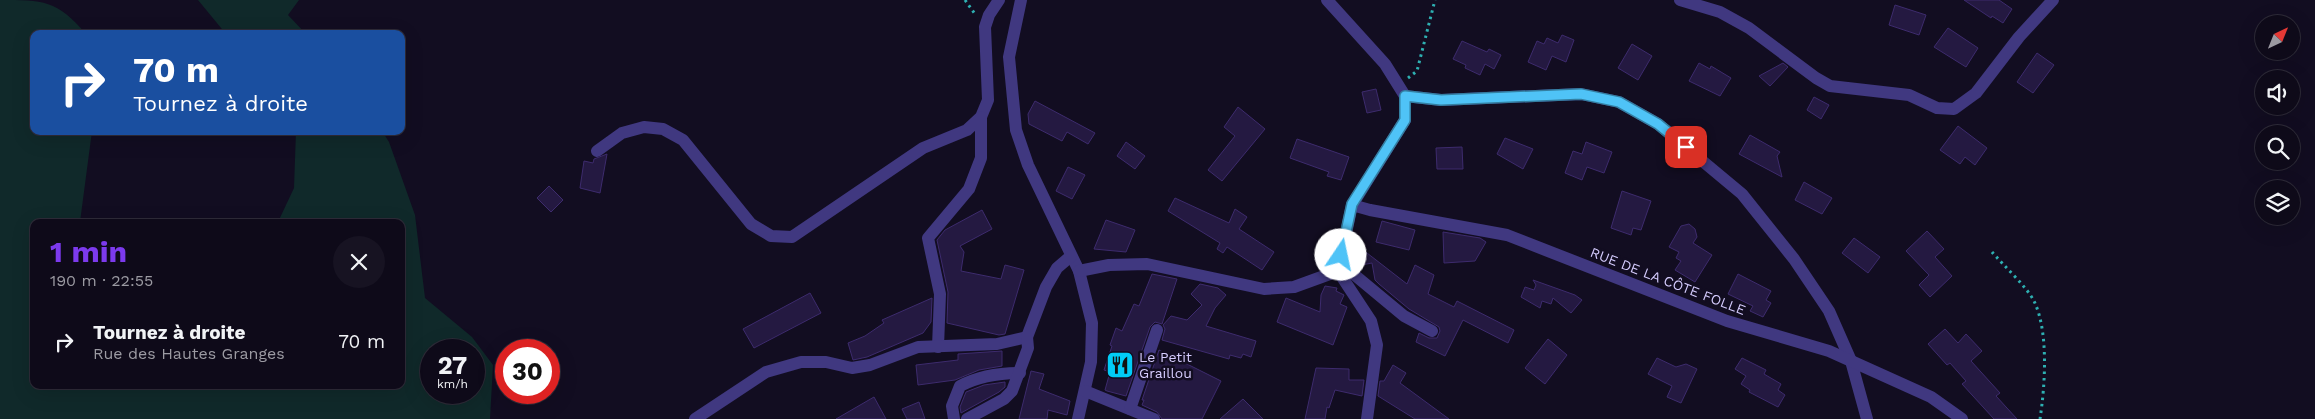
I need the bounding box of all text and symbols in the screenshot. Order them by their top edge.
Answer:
north arrow [2255,15,2300,60]
map controls [2255,15,2300,225]
text: 70 m [133,49,219,91]
icon: right [50,50,115,115]
button: sound [2255,70,2300,115]
text: Tournez à droite [133,91,308,116]
button: search [2255,125,2300,170]
pin [1665,126,1707,168]
icon: arrive [1672,133,1700,161]
button: layers [2255,180,2300,225]
position arrow [1314,228,1366,280]
text: 1 min [50,234,127,269]
button: close [333,236,385,288]
street label: RUE DE LA CÔTE FOLLE [1588,244,1748,318]
text: 190 m · 22:55 [50,271,153,290]
text: Tournez à droite [93,321,245,344]
icon: right [50,328,78,356]
text: 70 m [338,330,385,353]
speed limit sign: 30 [495,339,560,404]
text: Rue des Hautes Granges [93,344,285,363]
place label: Le Petit Graillou [1139,349,1192,381]
restaurant icon: Le Petit Graillou [1105,350,1135,380]
text: 27 [438,351,467,380]
text: km/h [437,377,468,391]

